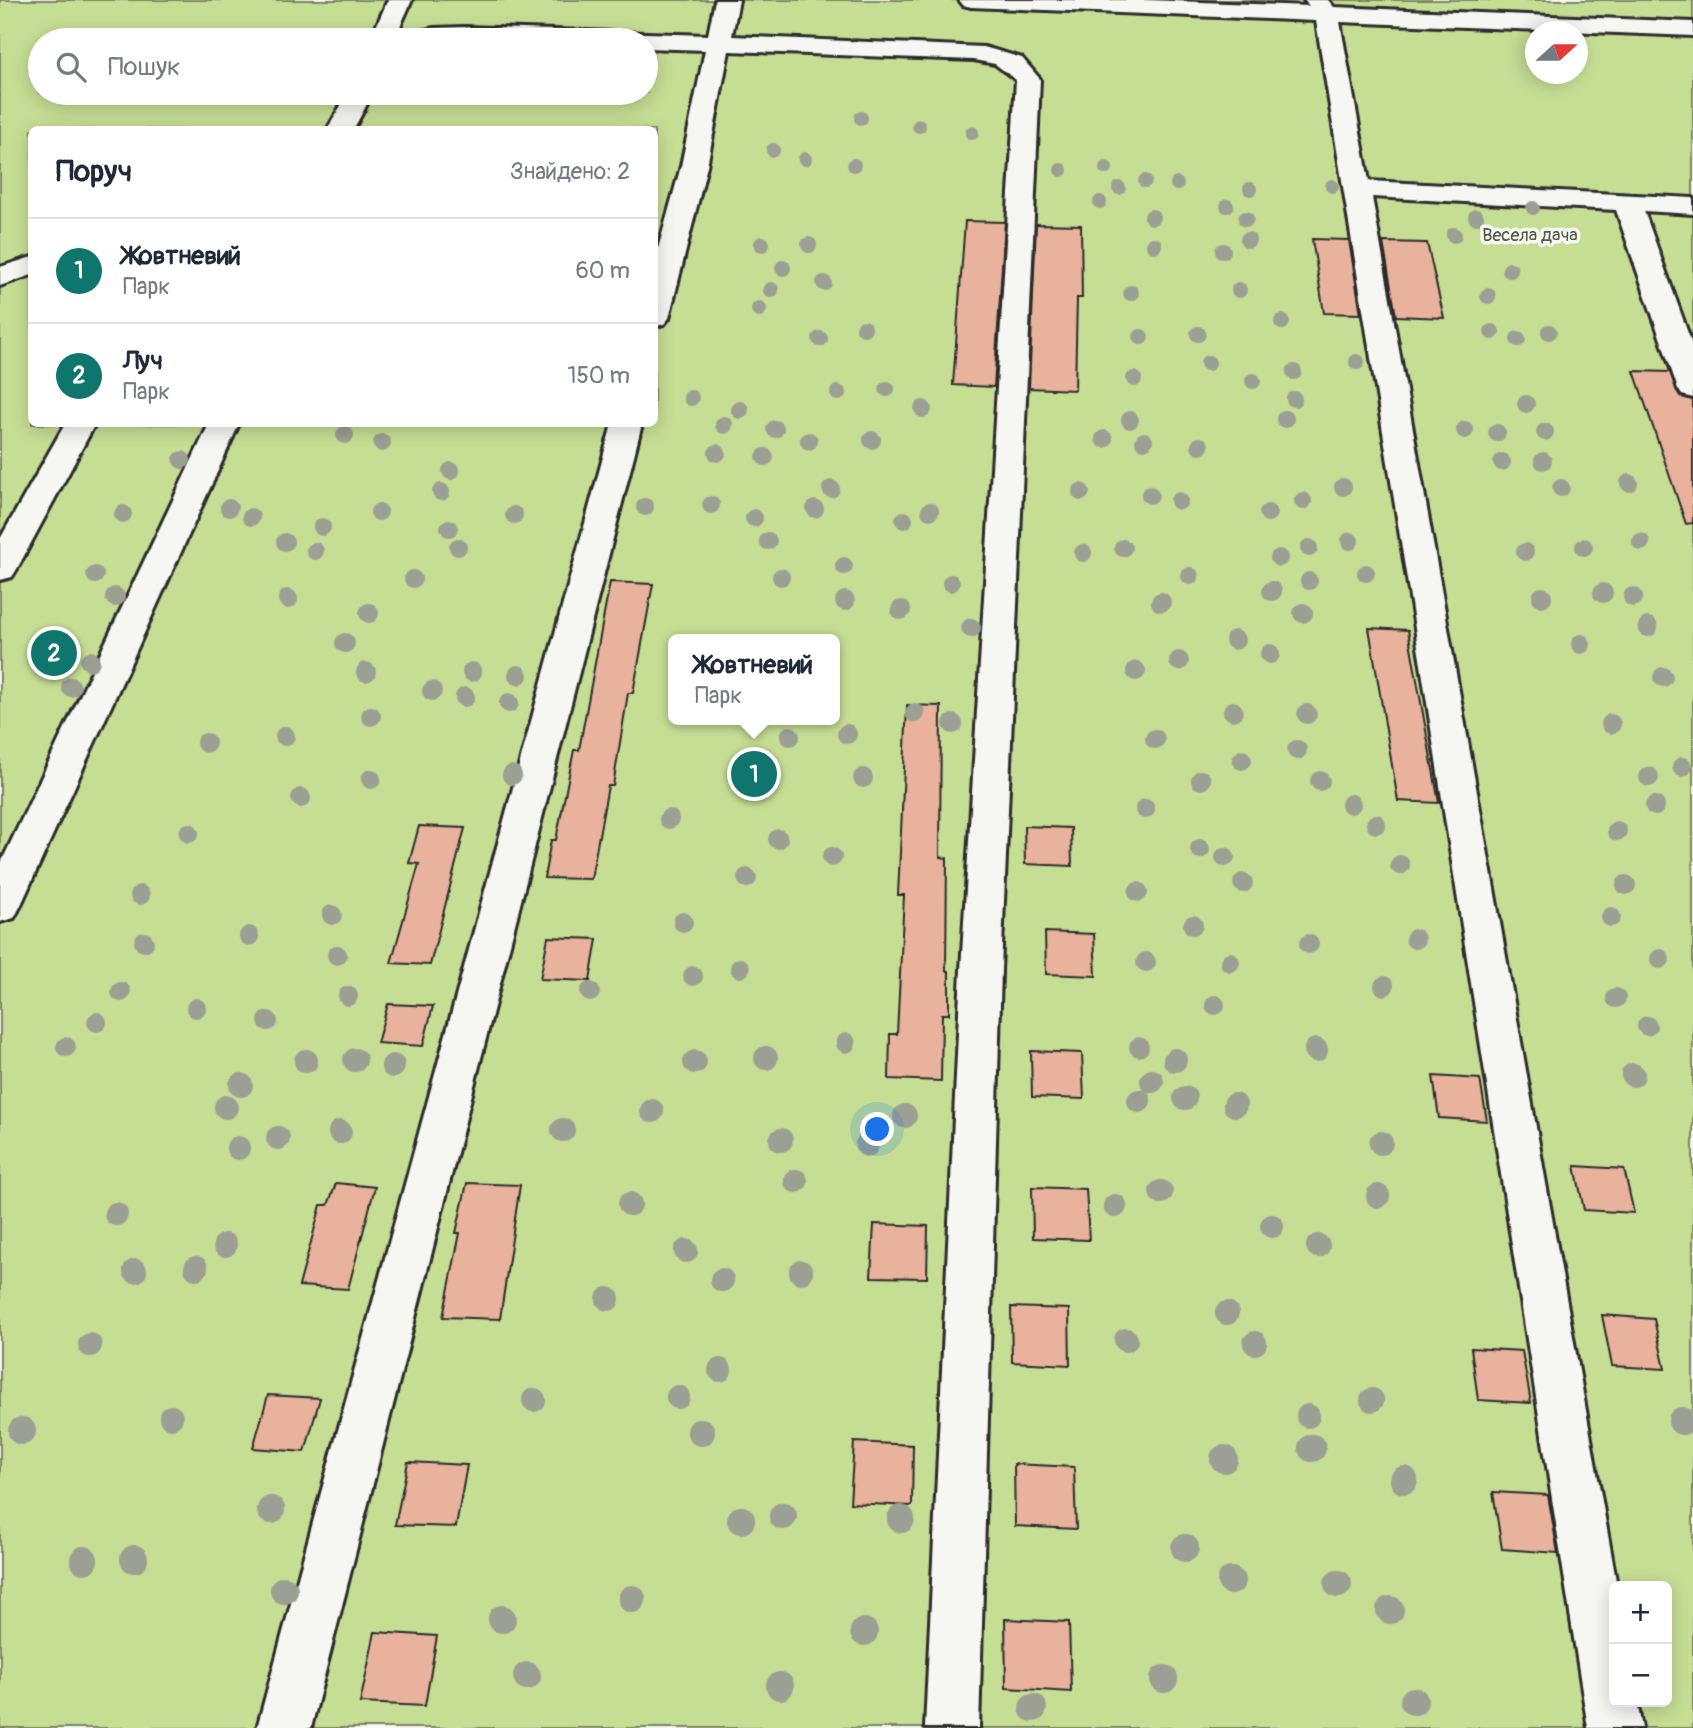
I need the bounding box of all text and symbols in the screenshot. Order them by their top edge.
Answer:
north arrow [1525,21,1588,84]
search box [28,28,658,105]
icon: search [52,48,90,86]
text: Пошук [108,51,181,83]
text: Поруч [56,153,132,190]
text: Знайдено: 2 [510,157,630,186]
park label: Весела дача [1482,224,1578,247]
text: Жовтневий [123,240,241,272]
text: 1 [75,256,84,285]
text: 60 m [575,256,630,285]
text: Парк [123,272,170,301]
text: Луч [123,345,163,377]
text: 2 [73,361,85,390]
text: 150 m [567,361,630,390]
text: Парк [123,377,170,406]
pin: 2 [31,627,77,679]
popup [668,634,840,725]
text: Жовтневий [695,649,813,681]
text: Парк [695,681,742,710]
pin: 1 [731,748,777,800]
your location [860,1112,894,1146]
map controls [1609,1581,1672,1707]
button: + [1609,1581,1672,1644]
button: − [1609,1644,1672,1707]

